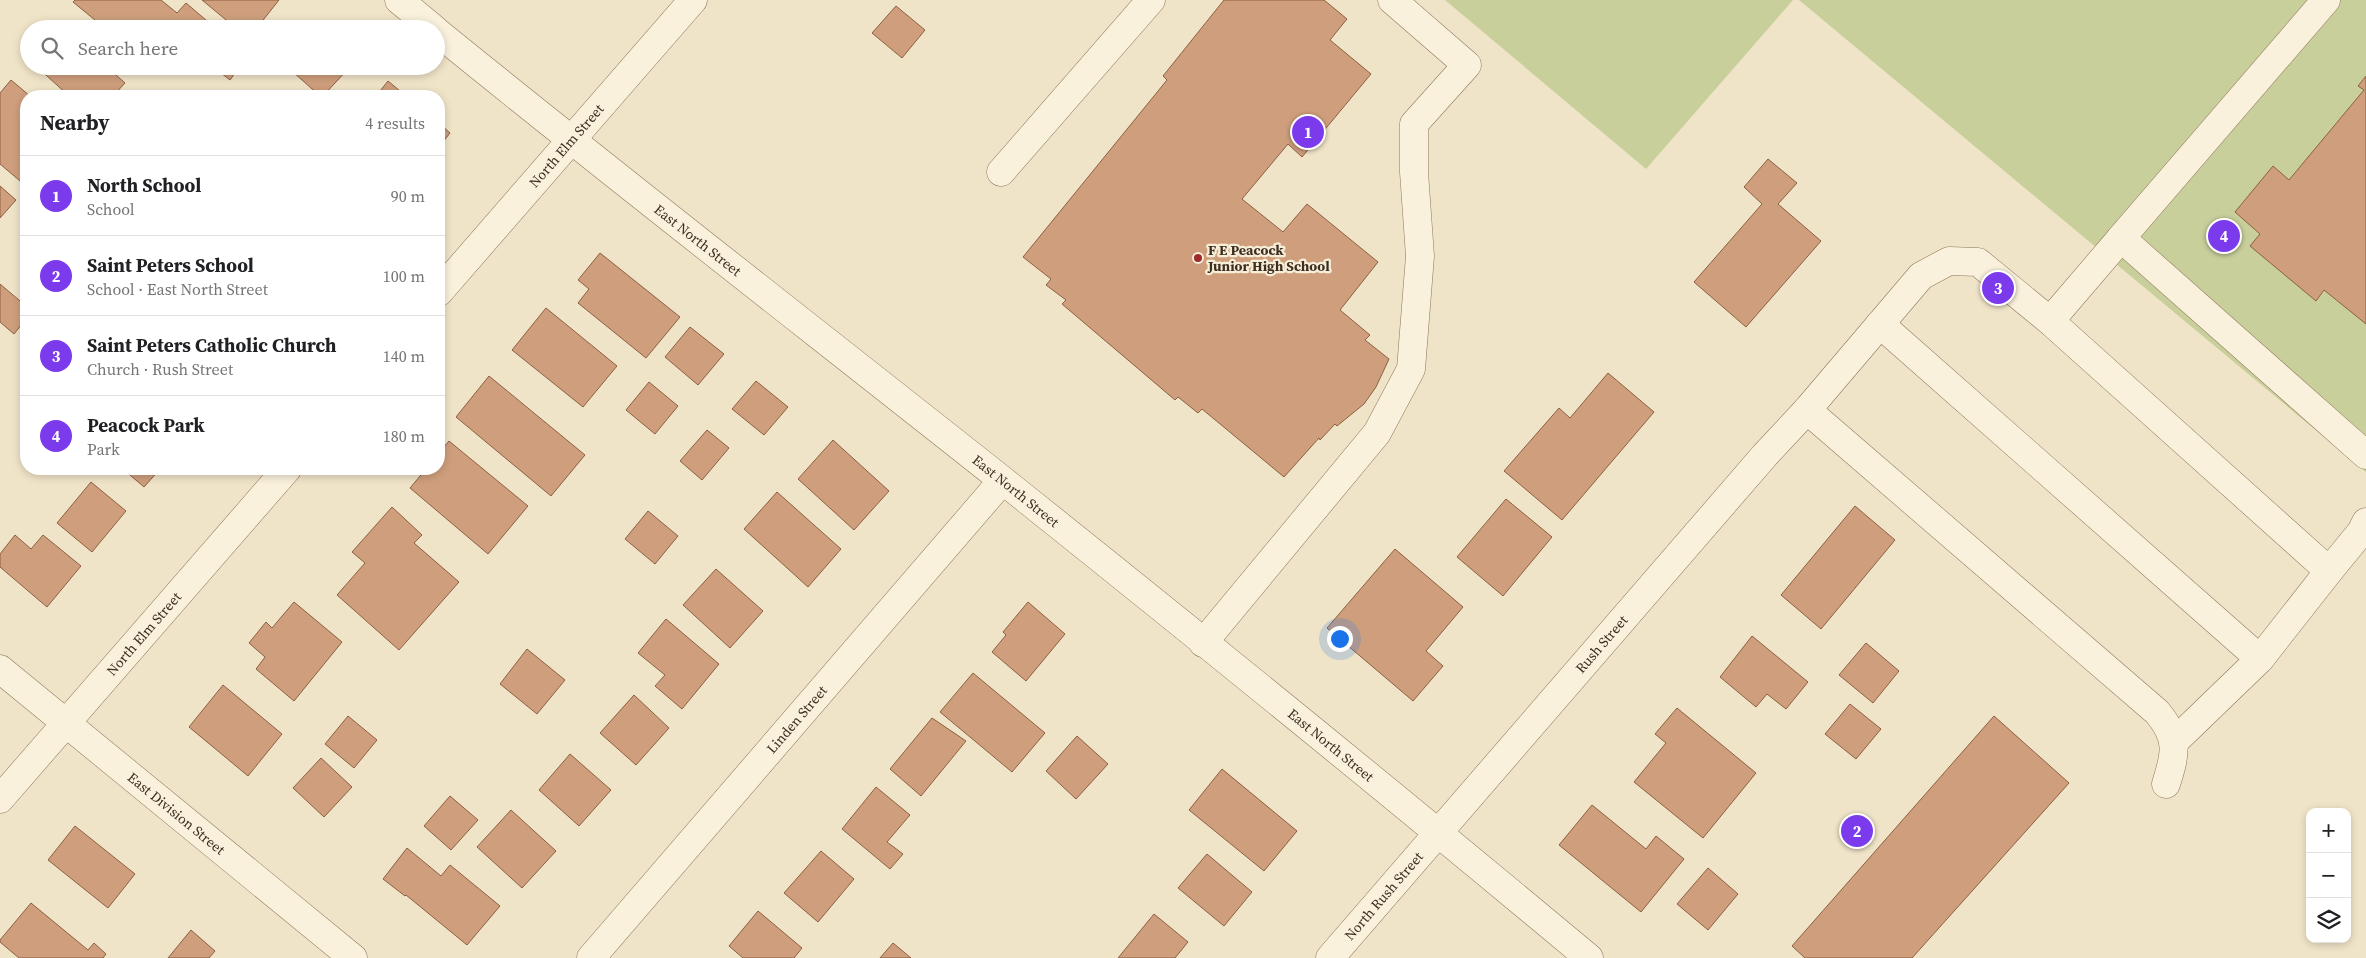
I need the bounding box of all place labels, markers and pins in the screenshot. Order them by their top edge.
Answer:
pin: 1 [1292,113,1324,151]
pin: 4 [2208,217,2240,255]
place label: F E Peacock Junior High School [1207,240,1330,276]
marker: F E Peacock Junior High School [1192,252,1204,264]
pin: 3 [1982,269,2014,307]
pin: 2 [1841,812,1873,850]

